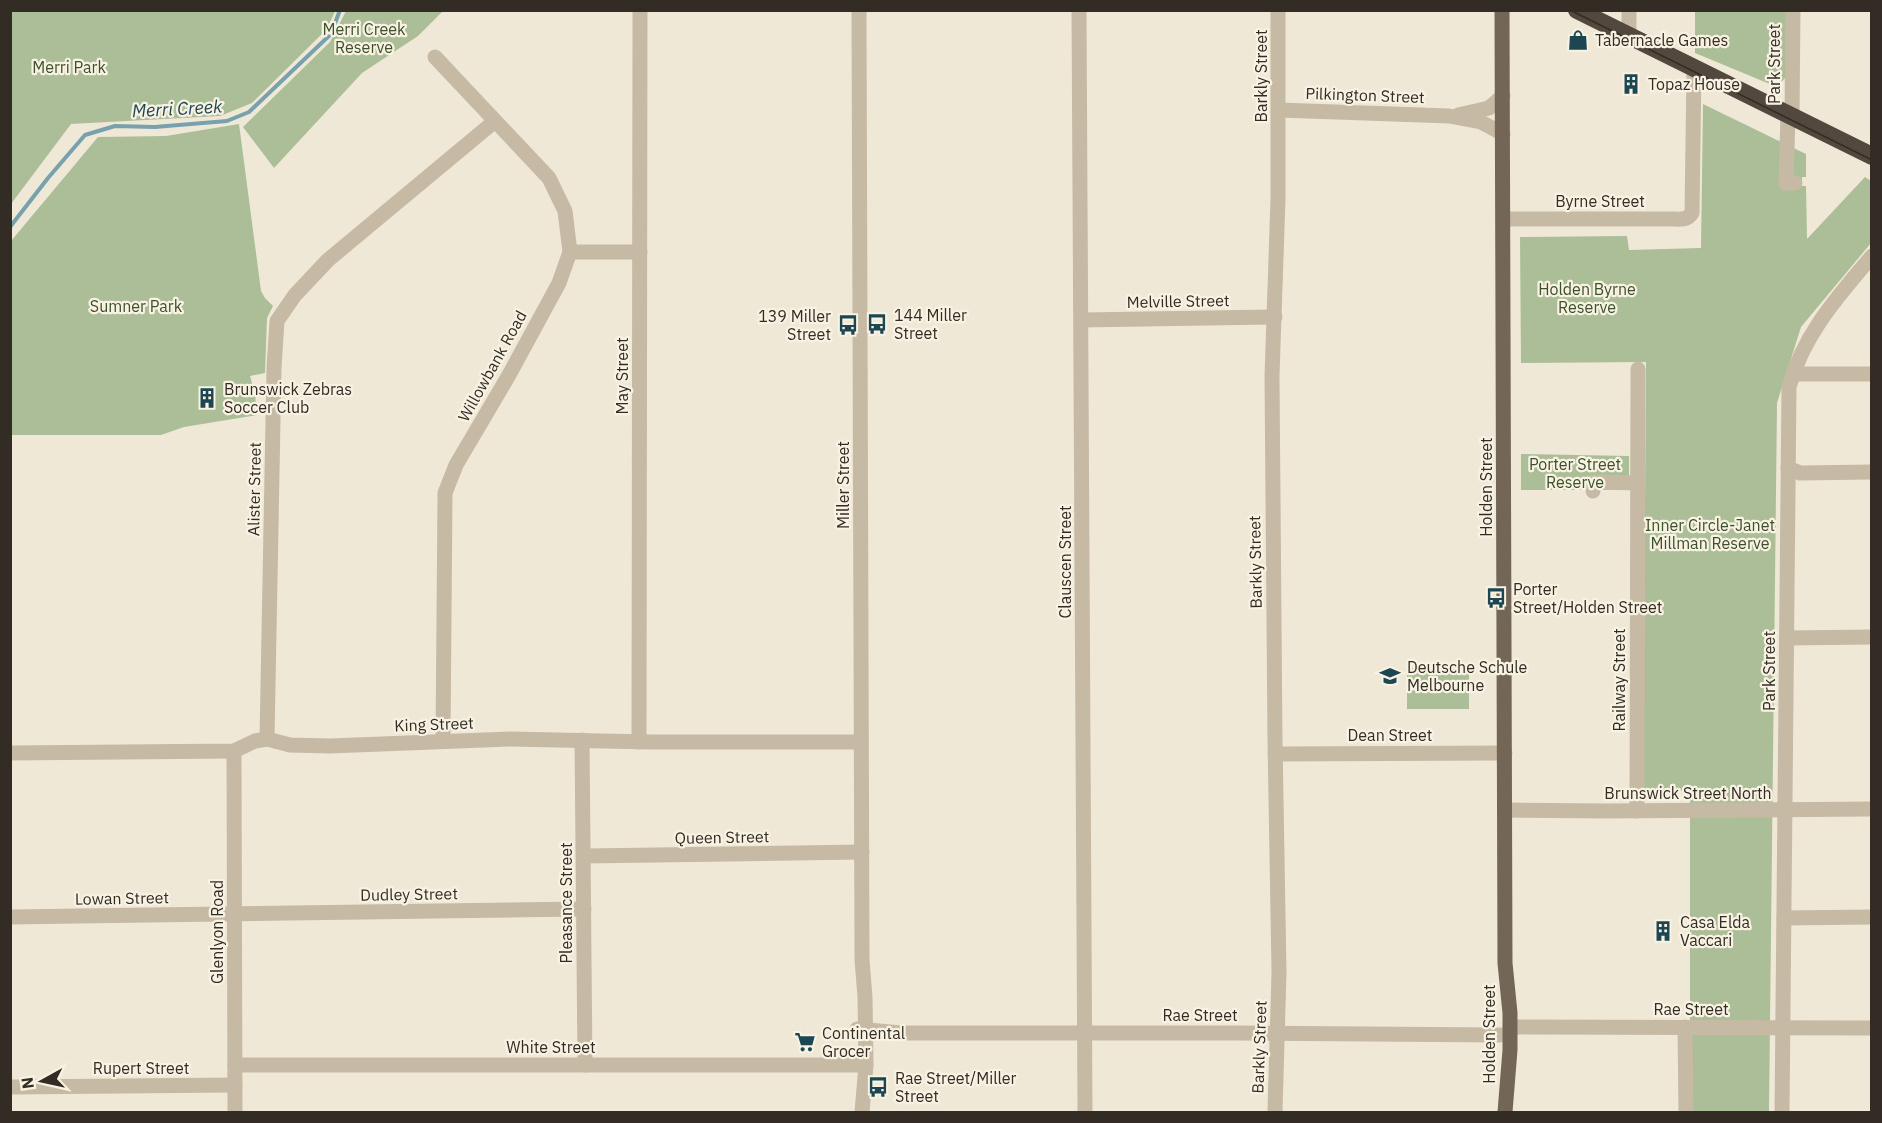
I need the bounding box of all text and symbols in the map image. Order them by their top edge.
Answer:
park label: Merri Creek Reserve [322,19,406,57]
street label: Park Street [1764,24,1784,104]
shop icon: Tabernacle Games [1566,28,1590,52]
street label: Barkly Street [1251,29,1271,123]
place label: Tabernacle Games [1595,30,1728,50]
park label: Merri Park [32,57,106,77]
building icon: Topaz House [1619,72,1643,96]
place label: Topaz House [1648,74,1740,94]
street label: Pilkington Street [1305,83,1425,107]
water label: Merri Creek [131,95,223,122]
street label: Byrne Street [1555,191,1645,211]
park label: Holden Byrne Reserve [1538,279,1636,317]
street label: Melville Street [1126,290,1230,312]
park label: Sumner Park [90,296,183,316]
place label: 144 Miller Street [894,305,967,343]
place label: 139 Miller Street [758,306,831,344]
street label: Willowbank Road [453,307,531,425]
bus stop icon: 144 Miller Street [865,312,889,336]
bus stop icon: 139 Miller Street [836,313,860,337]
street label: May Street [612,337,632,415]
place label: Brunswick Zebras Soccer Club [224,379,352,417]
building icon: Brunswick Zebras Soccer Club [195,386,219,410]
street label: Holden Street [1476,437,1496,537]
street label: Miller Street [833,441,853,529]
street label: Alister Street [243,442,265,536]
park label: Porter Street Reserve [1529,454,1621,492]
street label: Clauscen Street [1055,505,1075,619]
street label: Barkly Street [1244,515,1266,609]
park label: Inner Circle-Janet Millman Reserve [1645,515,1775,553]
place label: Porter Street/Holden Street [1513,579,1662,617]
bus stop icon: Porter Street/Holden Street [1484,586,1508,610]
street label: Railway Street [1609,628,1629,732]
street label: Park Street [1759,631,1779,711]
place label: Deutsche Schule Melbourne [1407,657,1528,695]
school or university icon: Deutsche Schule Melbourne [1378,664,1402,688]
street label: King Street [394,713,474,735]
street label: Dean Street [1348,725,1432,745]
street label: Brunswick Street North [1604,783,1772,803]
street label: Queen Street [674,826,770,848]
street label: Pleasance Street [556,842,576,964]
street label: Glenlyon Road [207,880,227,984]
street label: Dudley Street [360,883,458,905]
street label: Lowan Street [75,887,169,909]
place label: Casa Elda Vaccari [1680,912,1751,950]
building icon: Casa Elda Vaccari [1651,919,1675,943]
street label: Holden Street [1479,984,1499,1084]
street label: Rae Street [1653,999,1729,1019]
street label: Barkly Street [1247,1000,1271,1094]
street label: Rae Street [1162,1005,1238,1025]
place label: Continental Grocer [822,1023,905,1061]
supermarket icon: Continental Grocer [793,1030,817,1054]
street label: White Street [506,1037,596,1057]
north arrow [12,1051,72,1111]
street label: Rupert Street [93,1058,189,1078]
place label: Rae Street/Miller Street [895,1068,1017,1106]
bus stop icon: Rae Street/Miller Street [866,1075,890,1099]
text: N [16,1076,38,1090]

